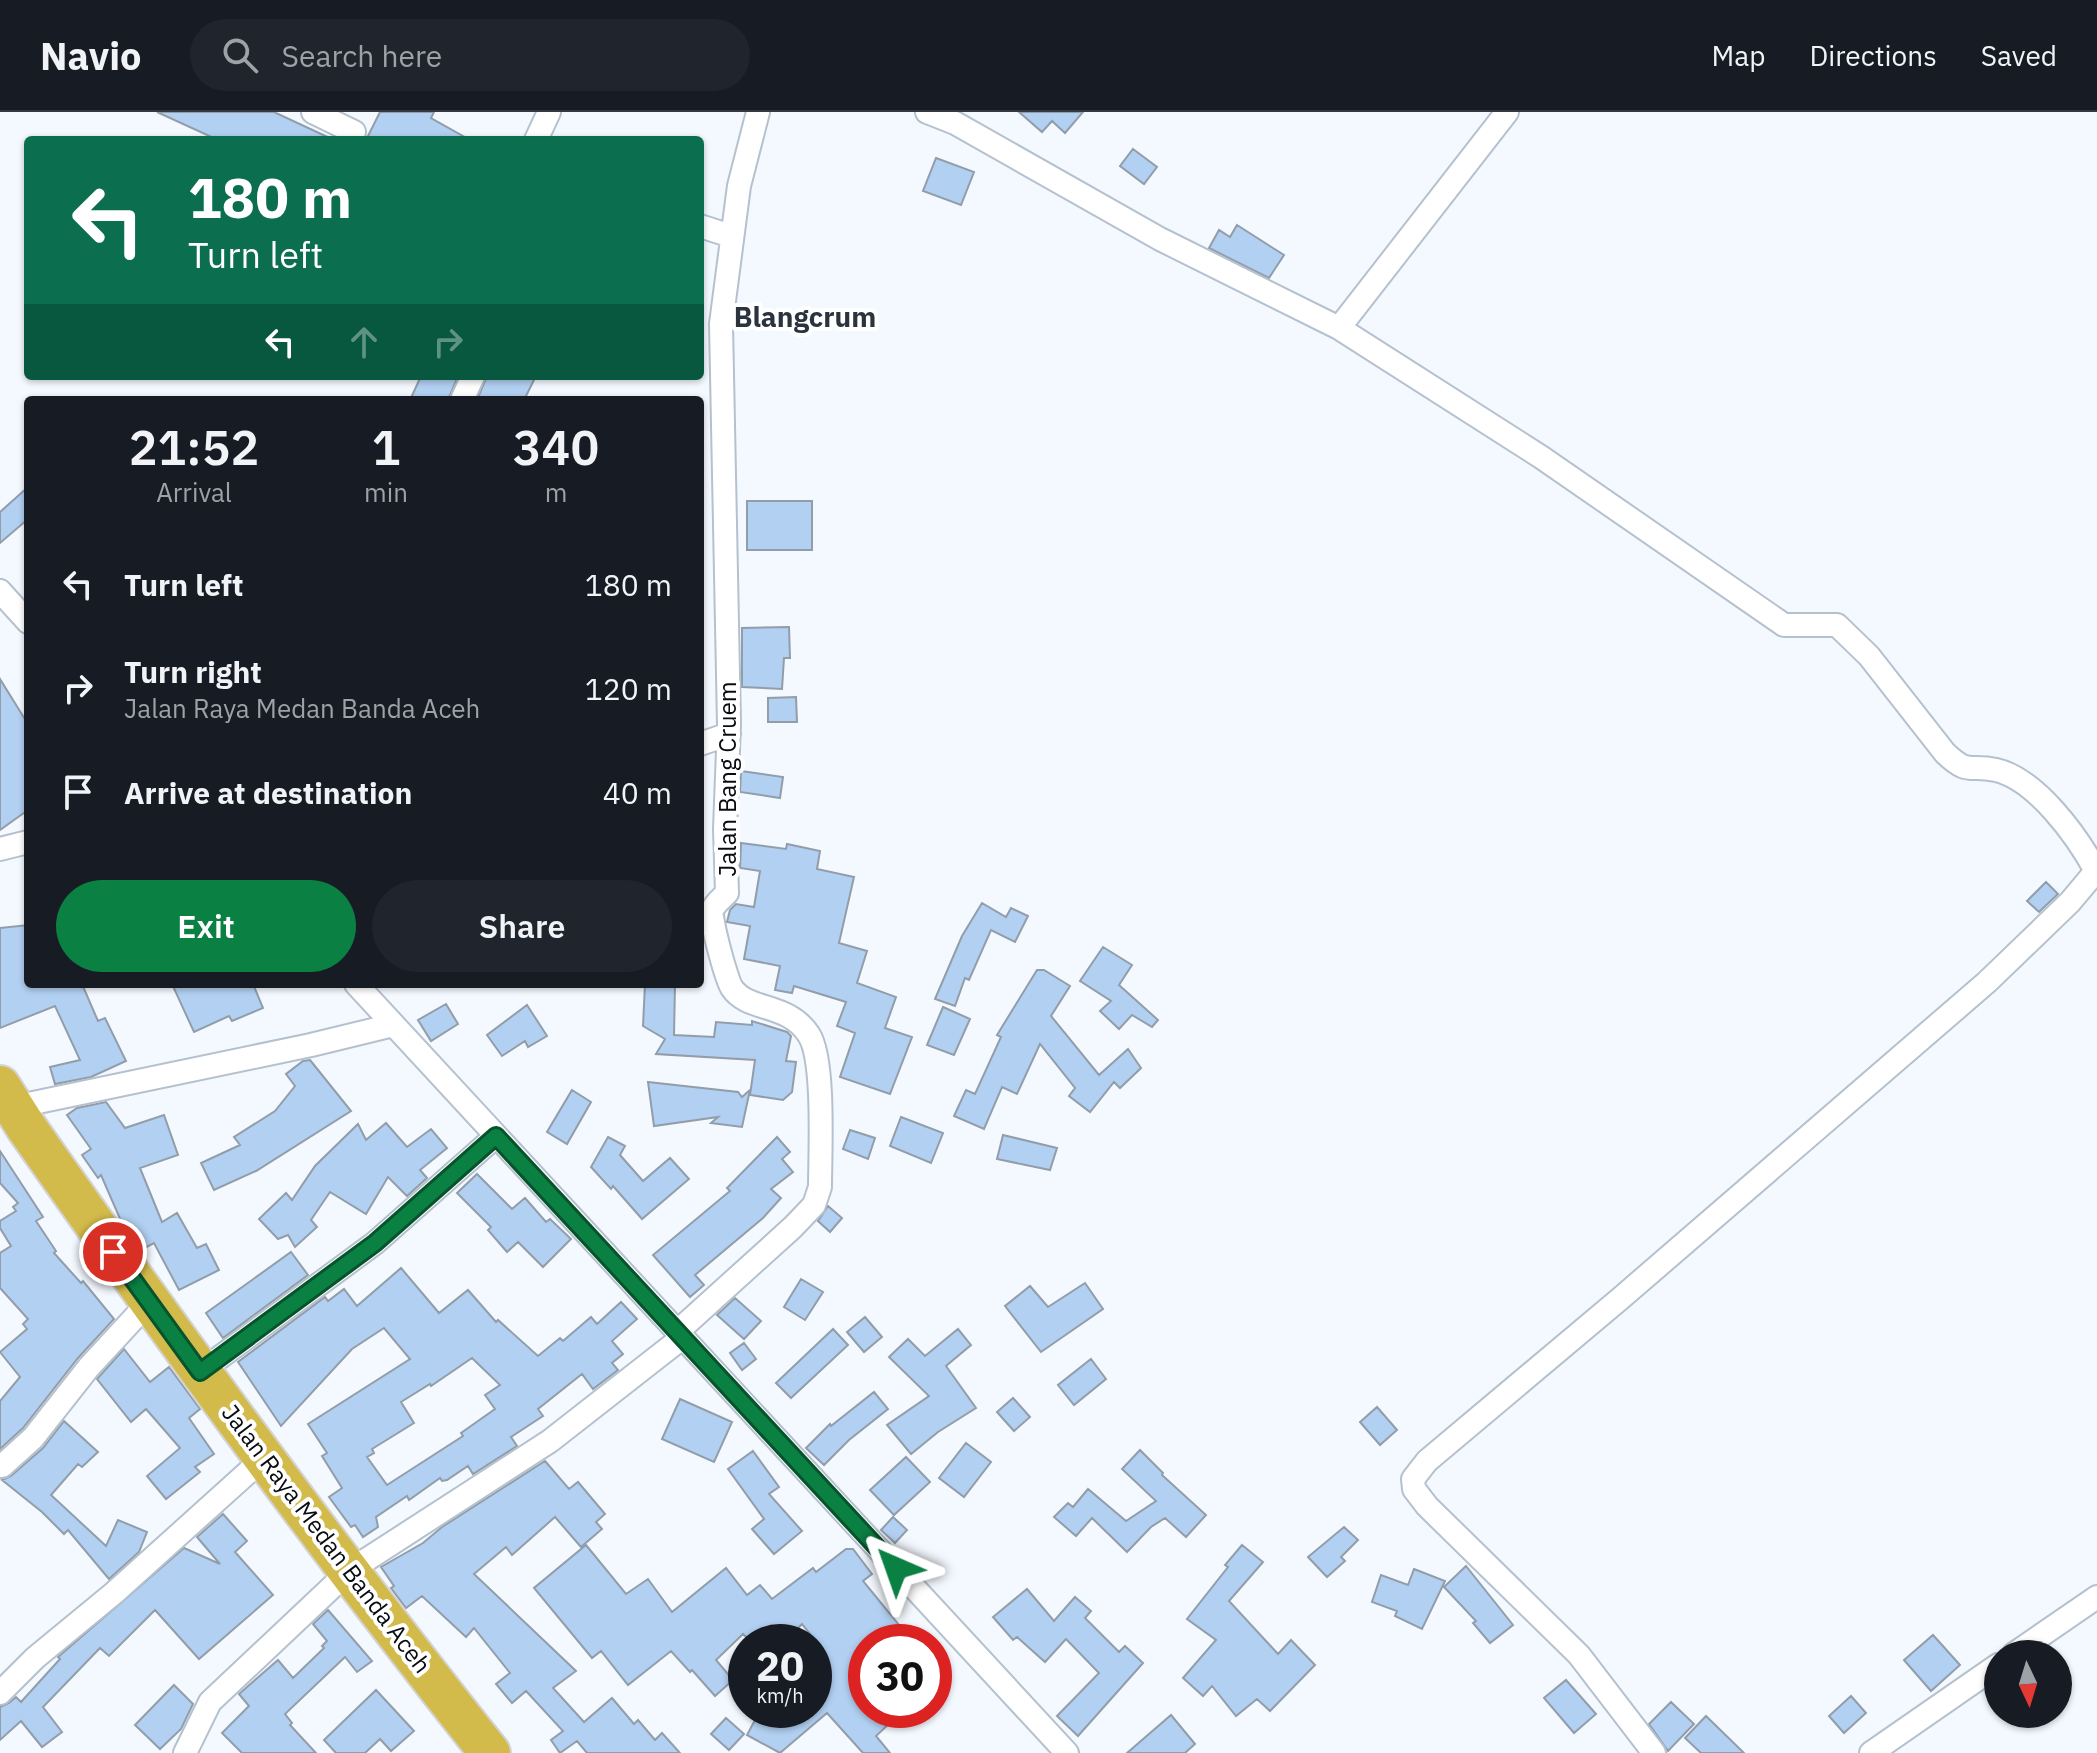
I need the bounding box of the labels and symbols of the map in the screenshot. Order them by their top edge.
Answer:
district label: Blangcrum [734,298,876,335]
street label: Jalan Bang Cruem [711,681,743,877]
pin [79,1218,147,1286]
street label: Jalan Raya Medan Banda Aceh [215,1397,439,1679]
position arrow [854,1526,938,1610]
speed limit sign: 30 [848,1624,952,1728]
north arrow [1984,1640,2072,1728]

